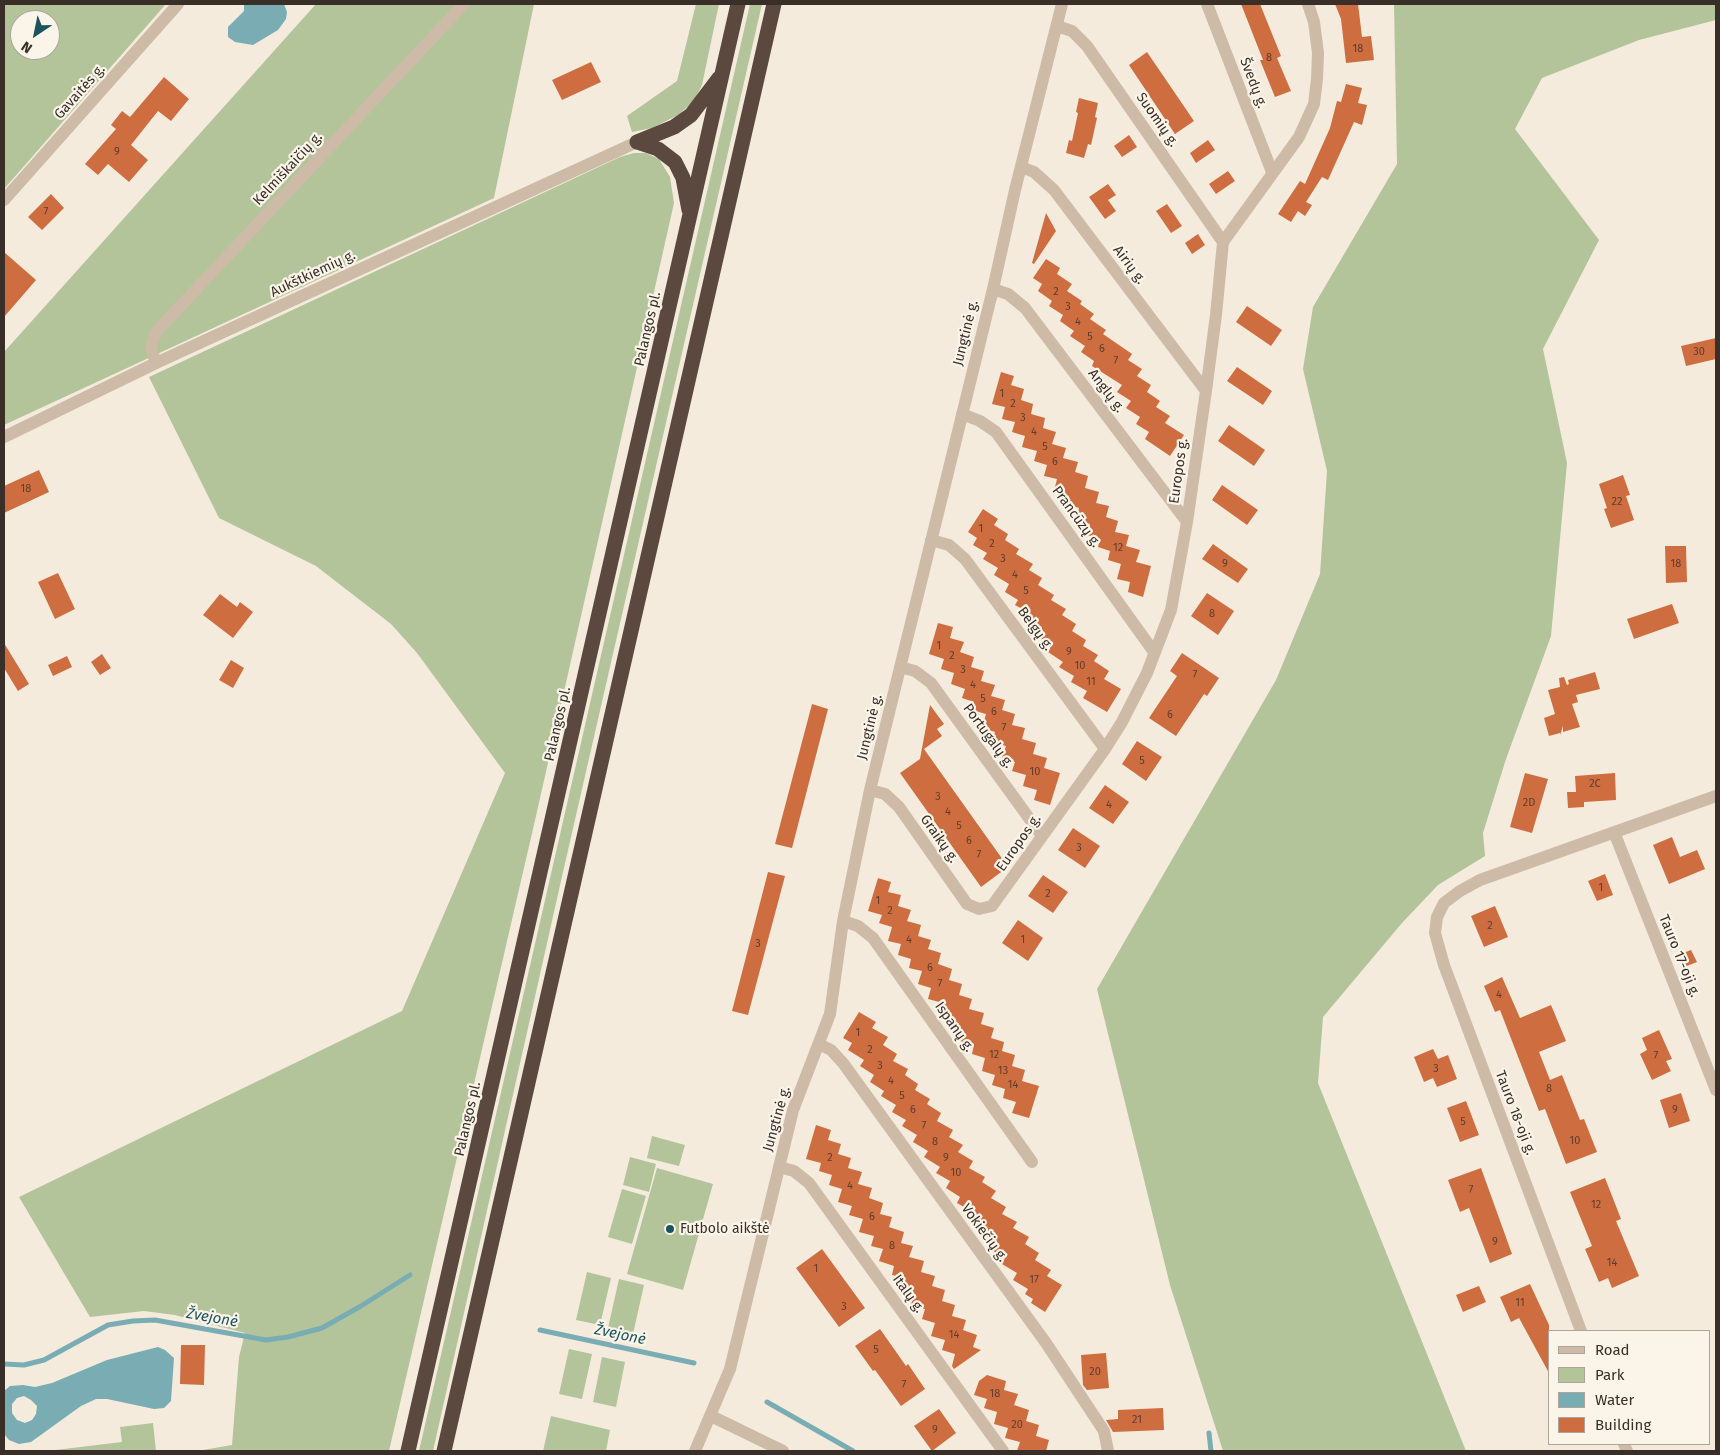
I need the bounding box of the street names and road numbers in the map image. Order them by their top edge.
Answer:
street label: Švedų g. [1236,55,1270,111]
street label: Gavaitės g. [51,61,109,123]
street label: Suomių g. [1132,90,1182,150]
street label: Kelmiškaičių g. [250,129,326,209]
street label: Airių g. [1109,242,1149,288]
street label: Aukštkiemių g. [268,247,358,301]
street label: Palangos pl. [631,290,665,368]
street label: Jungtinė g. [950,298,982,368]
street label: Anglų g. [1084,366,1128,416]
street label: Europos g. [1166,437,1192,505]
street label: Prancūzų g. [1048,483,1104,551]
street label: Belgų g. [1014,604,1056,654]
street label: Palangos pl. [541,685,575,763]
street label: Jungtinė g. [854,692,886,762]
street label: Portugalų g. [959,700,1017,772]
street label: Europos g. [993,811,1045,875]
street label: Graikų g. [916,812,962,866]
street label: Tauro 17-oji g. [1655,912,1703,1000]
street label: Ispanų g. [931,999,977,1055]
street label: Tauro 18-oji g. [1491,1068,1539,1158]
street label: Palangos pl. [451,1080,485,1158]
street label: Jungtinė g. [760,1084,794,1154]
street label: Vokiečių g. [957,1201,1011,1265]
street label: Italų g. [889,1272,927,1316]

